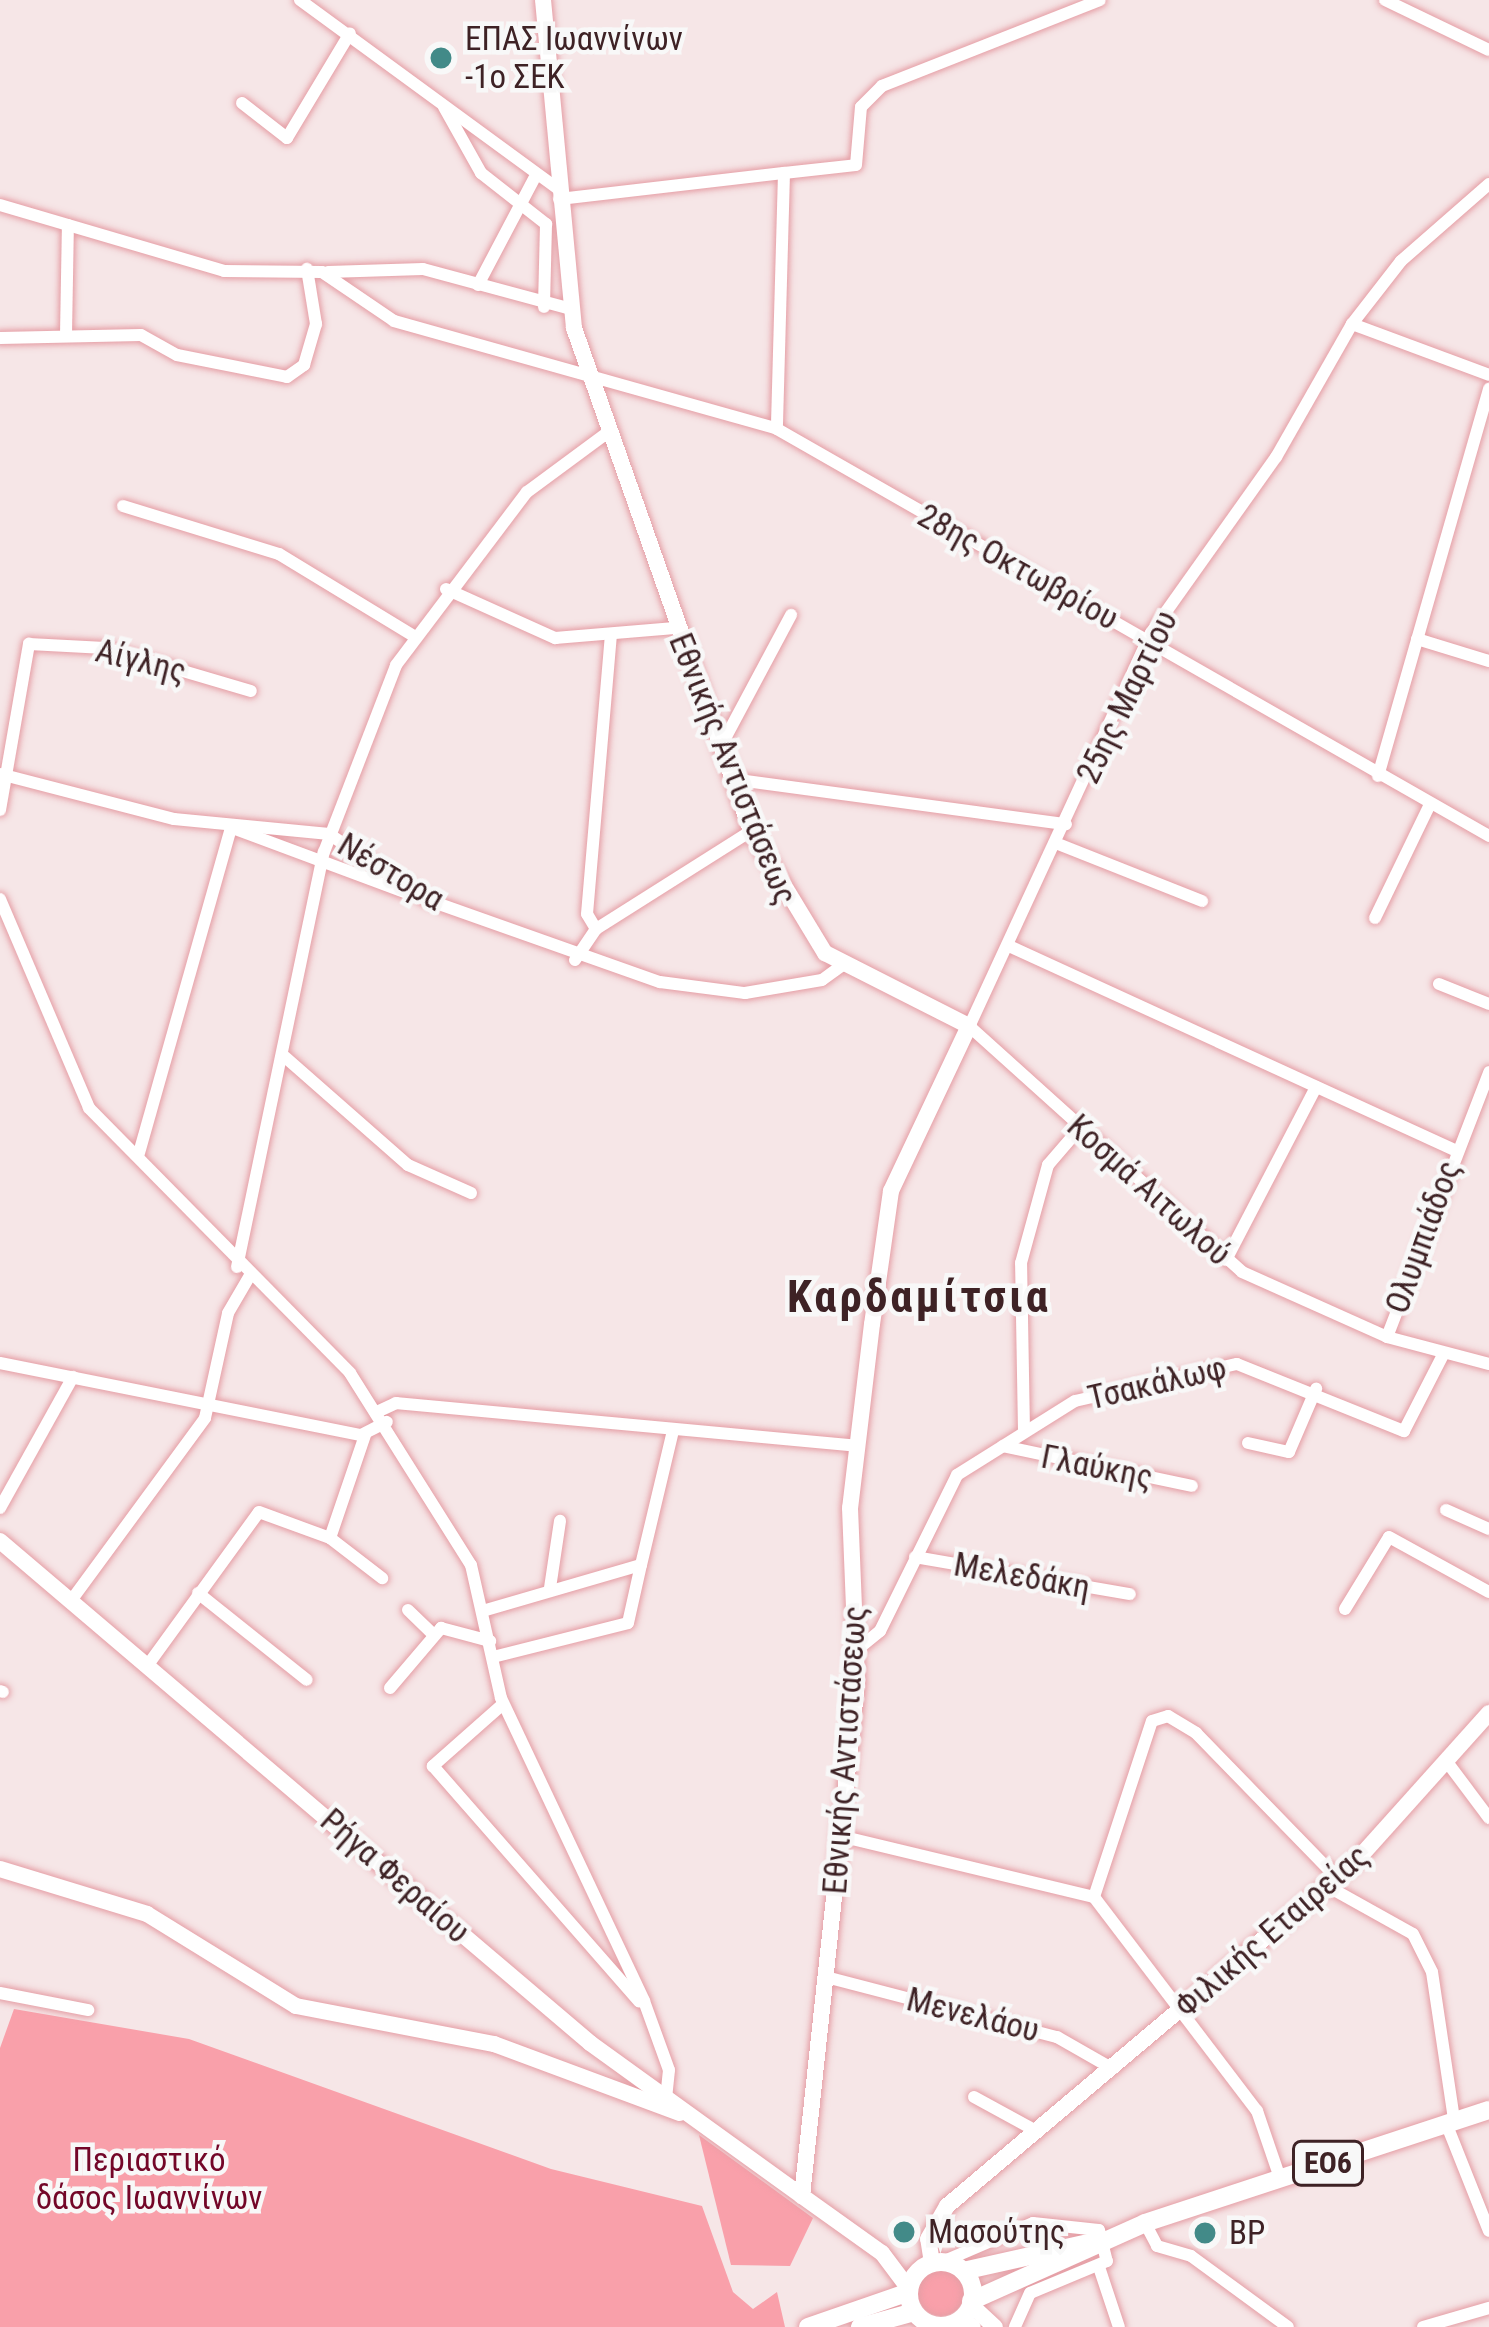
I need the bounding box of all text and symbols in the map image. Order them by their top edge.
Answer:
place label: ΕΠΑΣ Ιωαννίνων -1ο ΣΕΚ [465,19,683,97]
marker: ΕΠΑΣ Ιωαννίνων -1ο ΣΕΚ [428,45,454,71]
street label: 28ης Οκτωβρίου [911,496,1125,638]
street label: 25ης Μαρτίου [1068,604,1186,790]
street label: Εθνικής Αντιστάσεως [661,628,805,910]
street label: Αίγλης [92,631,190,691]
street label: Νέστορα [331,825,451,919]
street label: Κοσμά Αιτωλού [1059,1106,1239,1274]
street label: Ολυμπιάδος [1377,1155,1469,1319]
district label: Καρδαμίτσια [787,1270,1051,1324]
street label: Τσακάλωφ [1084,1348,1230,1418]
street label: Γλαύκης [1038,1437,1156,1497]
street label: Μελεδάκη [951,1545,1093,1607]
street label: Εθνικής Αντιστάσεως [815,1605,875,1895]
street label: Ρήγα Φεραίου [312,1801,478,1951]
street label: Φιλικής Εταιρείας [1167,1836,1377,2026]
street label: Μενελάου [903,1979,1043,2051]
road number: ΕΟ6 [1292,2139,1364,2187]
park label: Περιαστικό δάσος Ιωαννίνων [36,2140,262,2218]
place label: Μασούτης [928,2212,1065,2252]
place label: BP [1229,2213,1265,2253]
marker: Μασούτης [891,2219,917,2245]
marker: BP [1192,2220,1218,2246]

